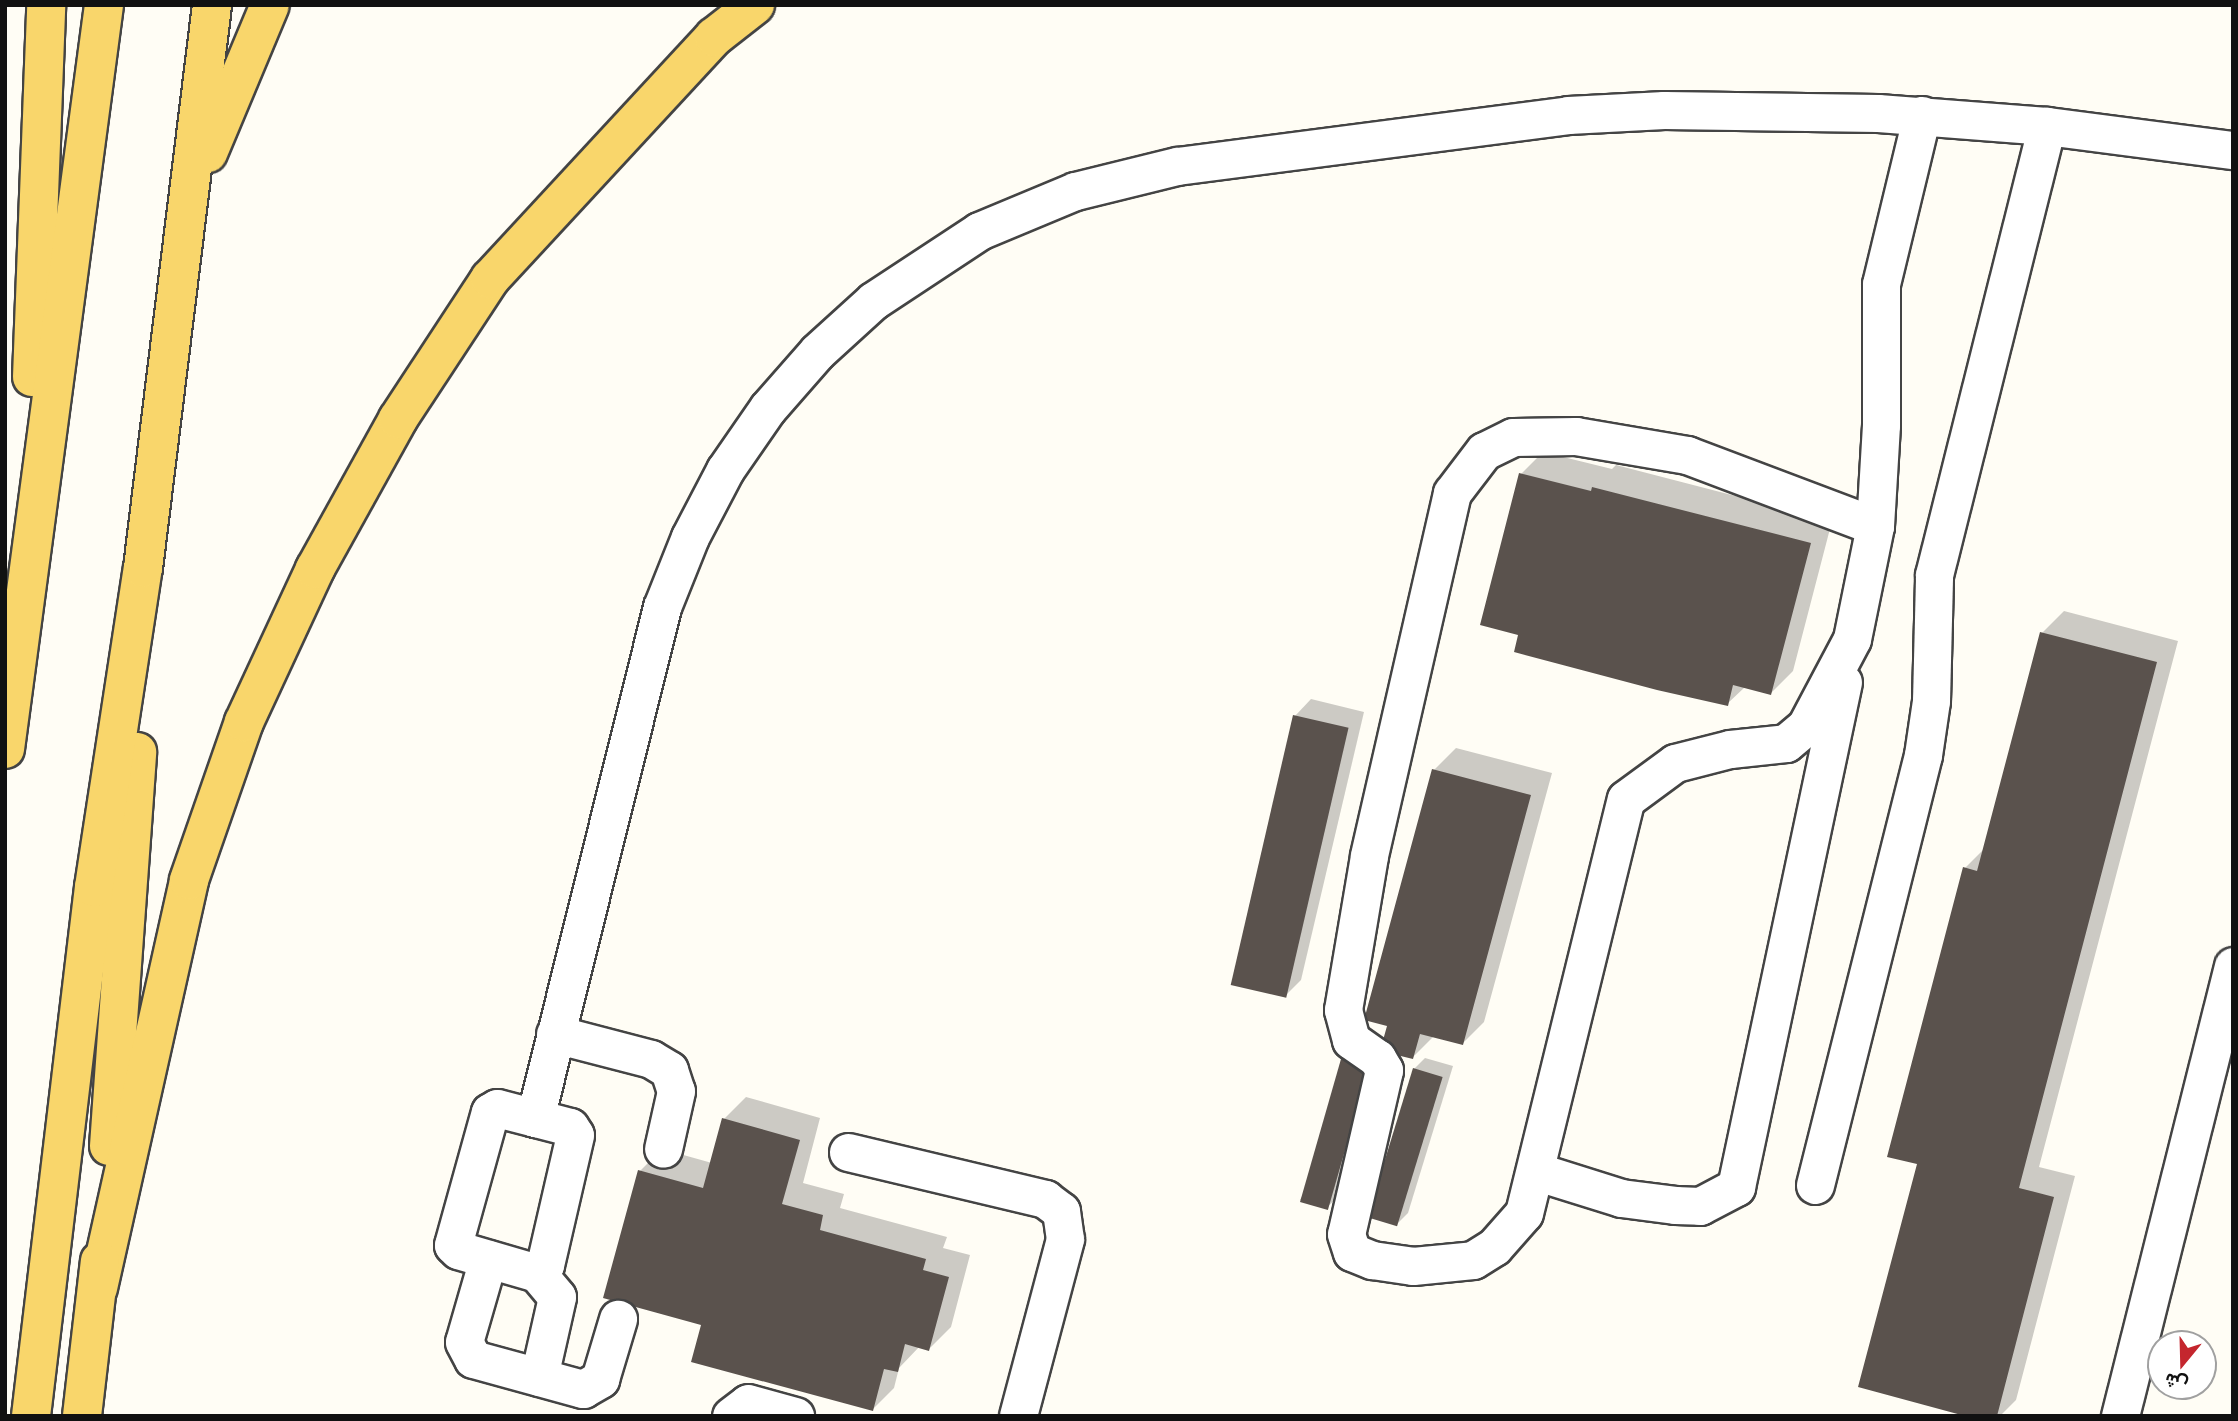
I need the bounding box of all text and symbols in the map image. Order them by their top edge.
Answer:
north arrow [2147,1330,2217,1400]
text: ش [2161,1368,2191,1398]

